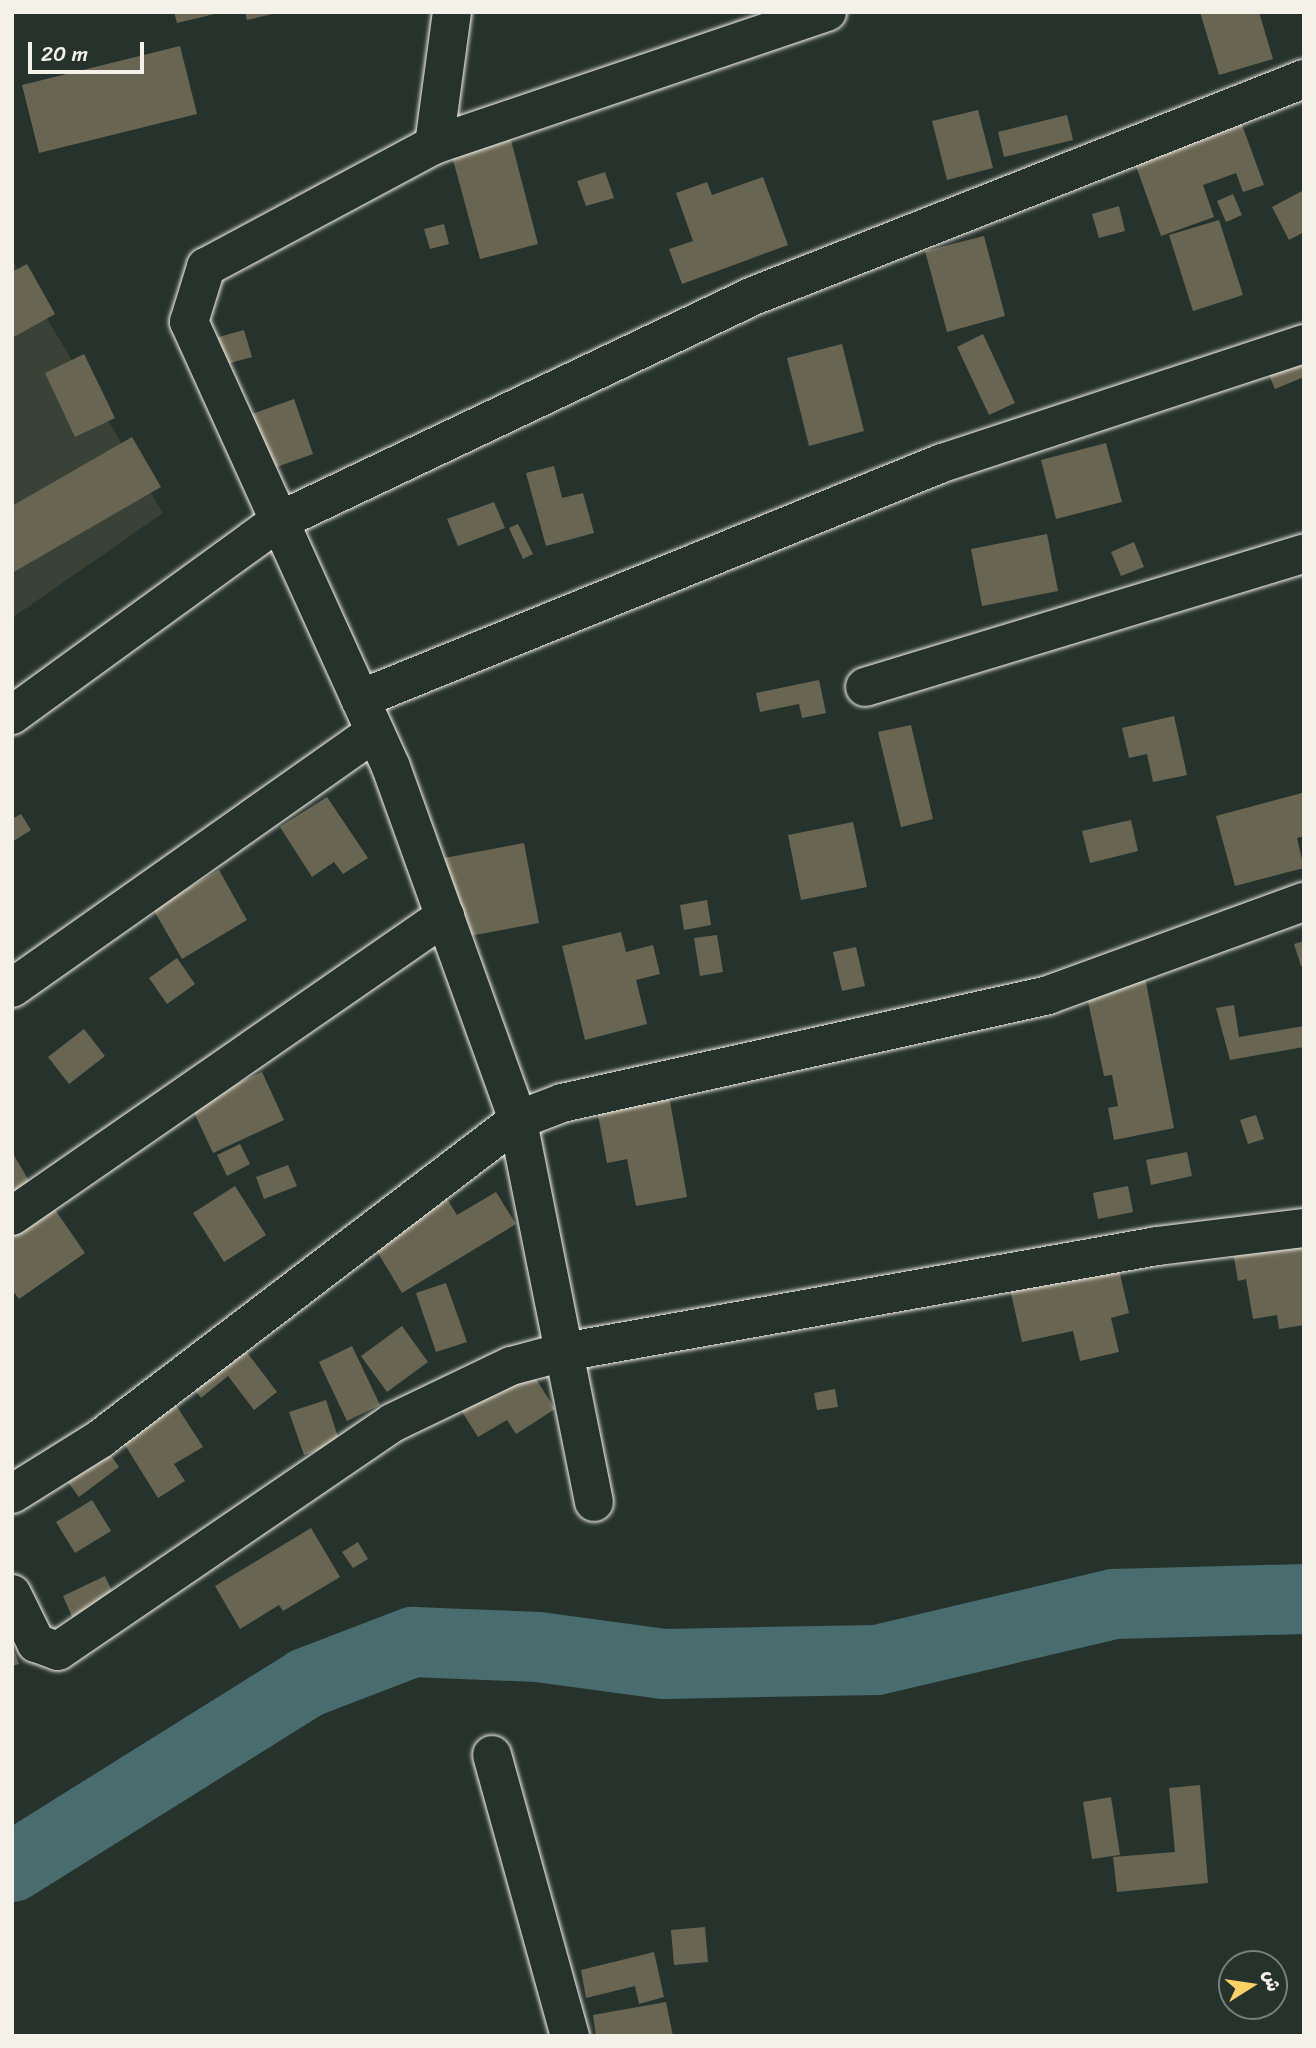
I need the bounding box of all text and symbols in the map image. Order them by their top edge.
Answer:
scale bar [32,28,147,72]
text: 20 m [41,35,88,73]
north arrow [1218,1950,1288,2020]
text: ش [1254,1967,1290,1995]

